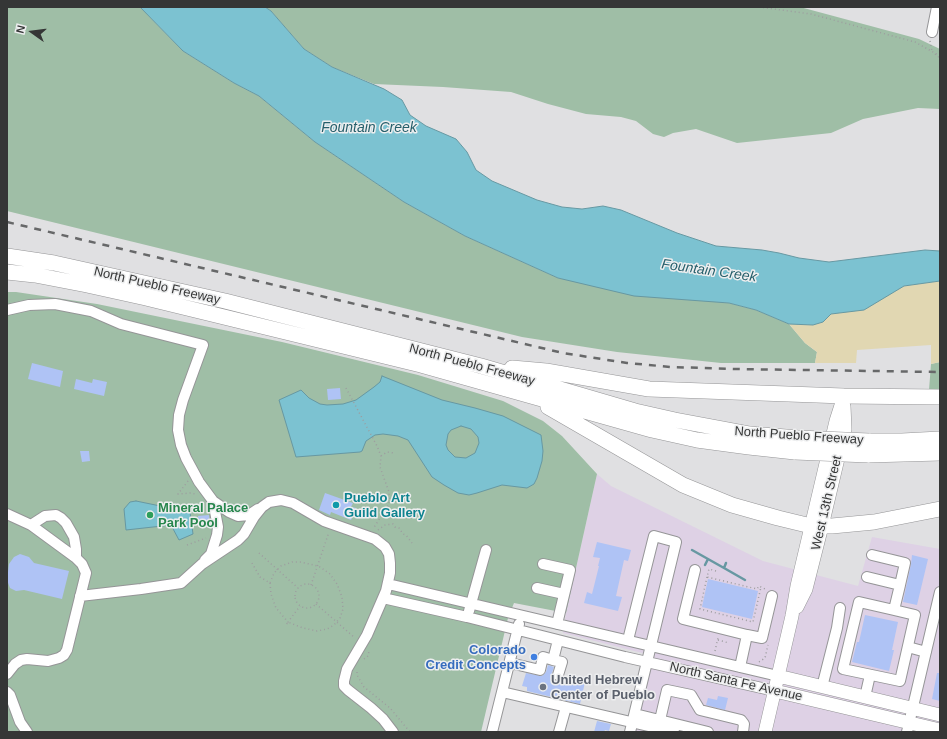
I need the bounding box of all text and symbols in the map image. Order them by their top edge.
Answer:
north arrow [12,12,52,52]
text: N [14,24,27,34]
water label: Fountain Creek [321,120,417,136]
water label: Fountain Creek [660,256,758,286]
street label: North Pueblo Freeway [92,264,222,308]
street label: North Pueblo Freeway [408,341,536,389]
street label: North Pueblo Freeway [734,424,864,448]
street label: West 13th Street [809,454,845,552]
place label: Pueblo Art Guild Gallery [344,490,425,521]
place label: Mineral Palace Park Pool [158,500,248,531]
marker: Pueblo Art Guild Gallery [331,500,341,510]
marker: Mineral Palace Park Pool [145,510,155,520]
place label: Colorado Credit Concepts [426,642,526,673]
marker: Colorado Credit Concepts [529,652,539,662]
street label: North Santa Fe Avenue [668,659,804,705]
place label: United Hebrew Center of Pueblo [551,672,655,703]
marker: United Hebrew Center of Pueblo [538,682,548,692]

